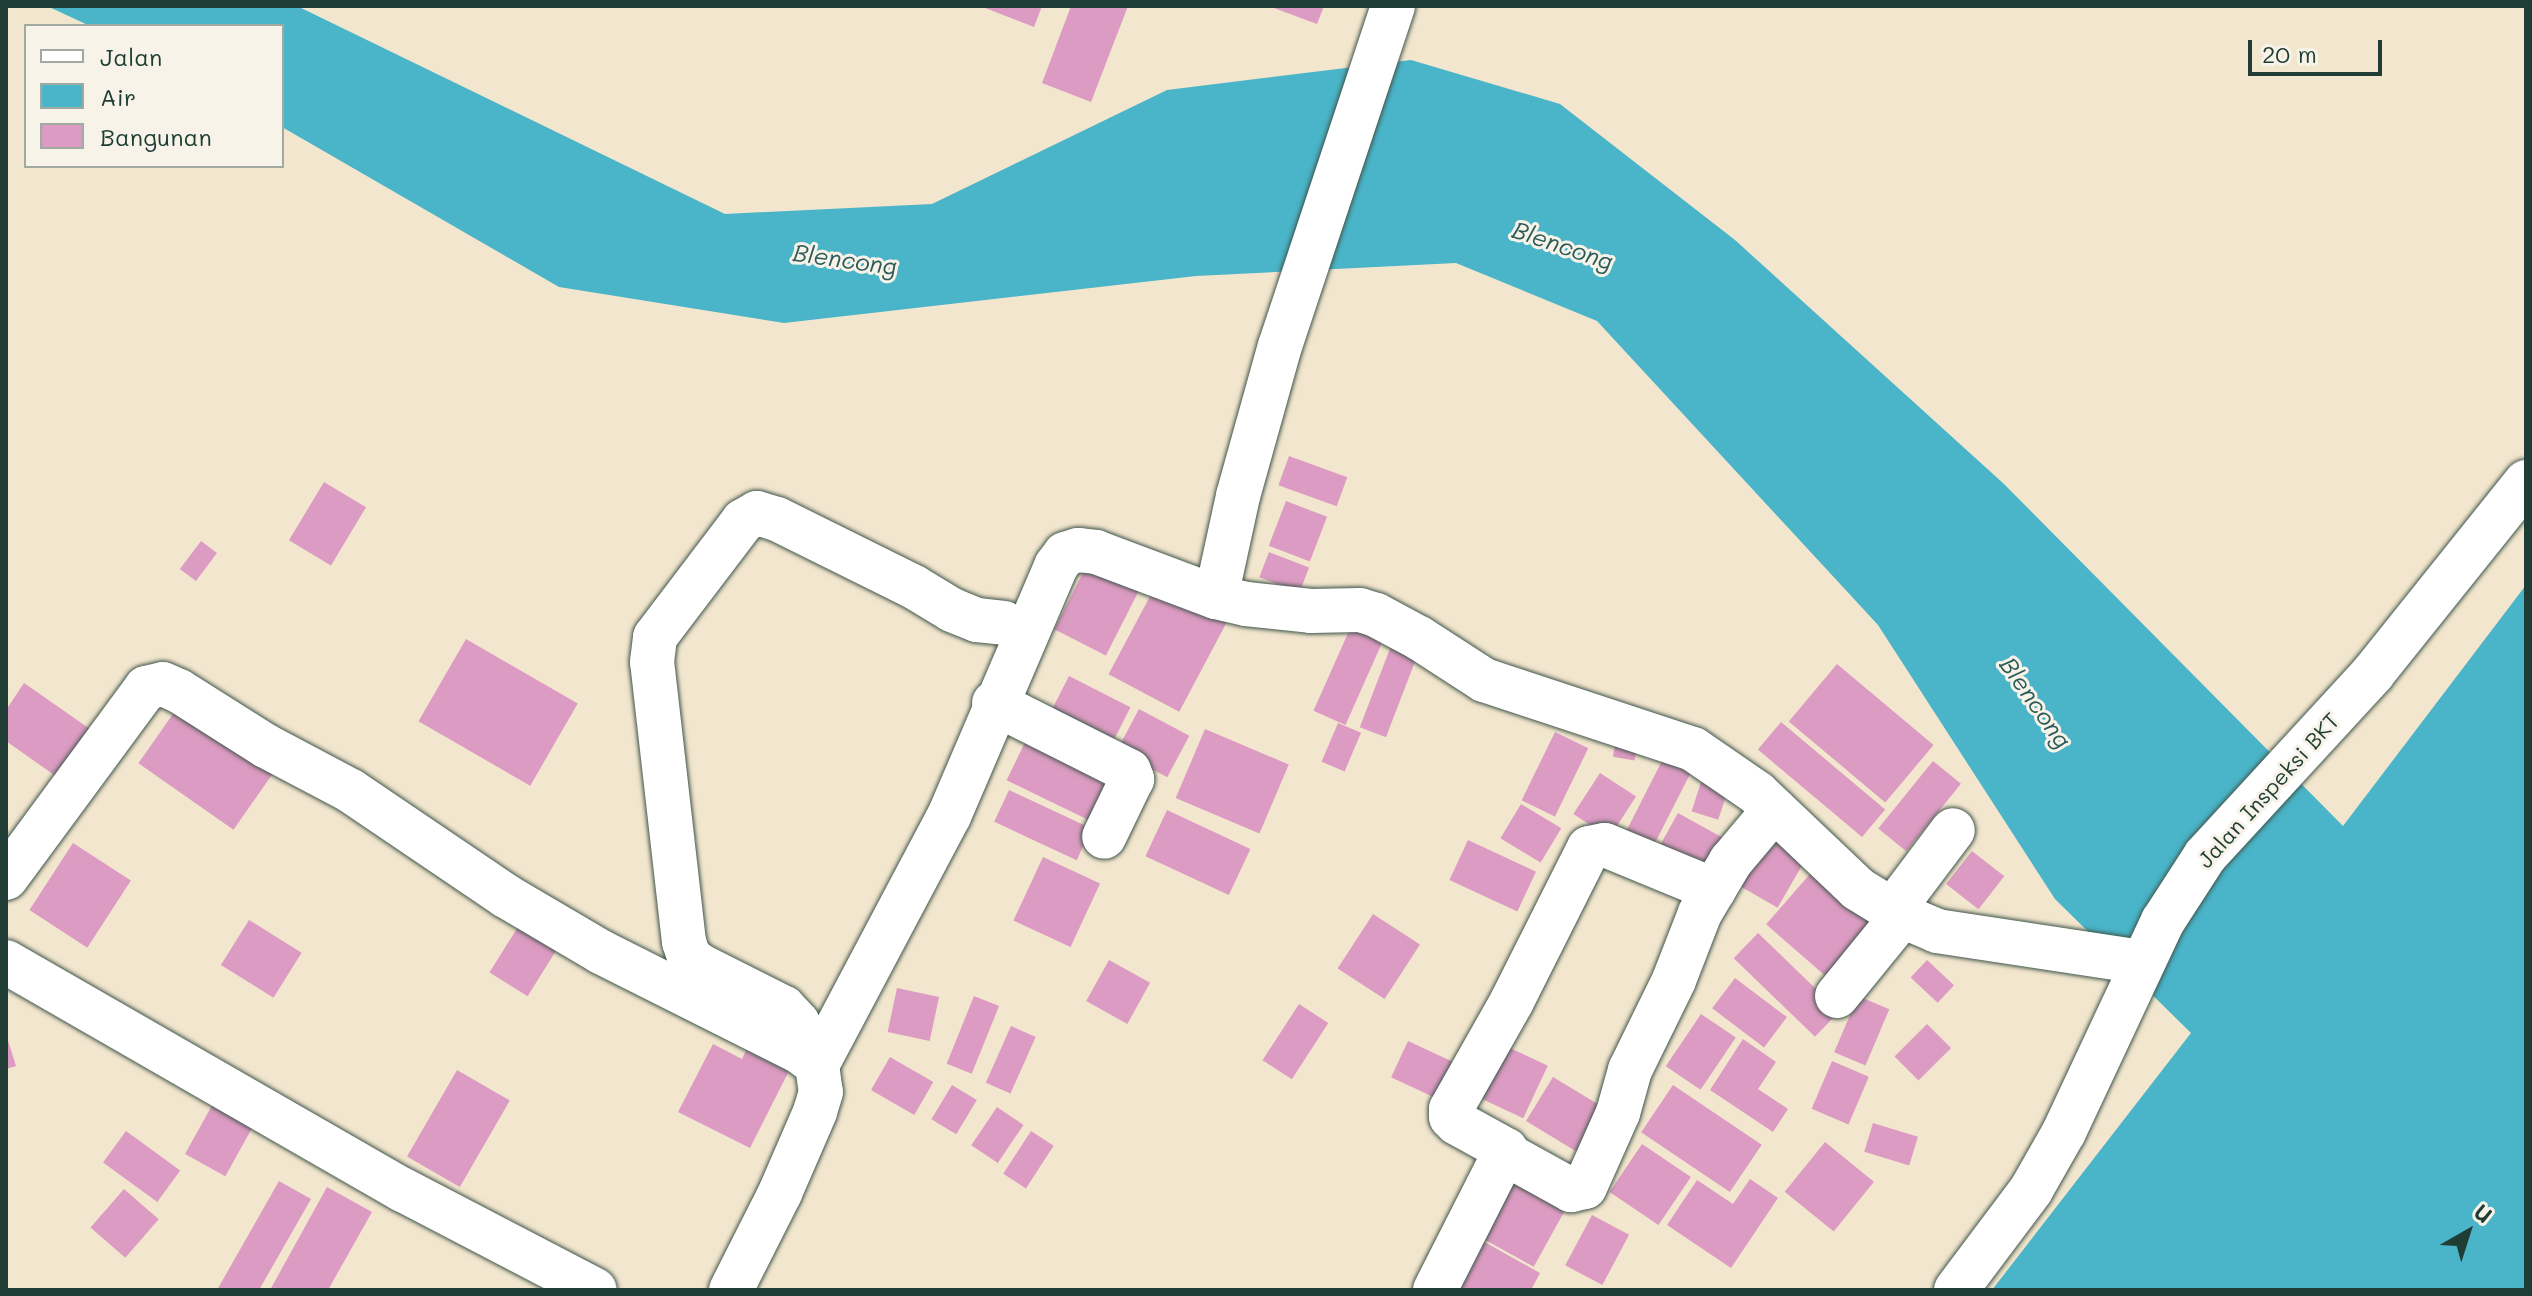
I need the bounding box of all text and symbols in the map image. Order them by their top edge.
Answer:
legend [24,24,284,168]
scale bar [2252,24,2386,74]
text: 20 m [2262,38,2317,69]
text: Jalan [100,41,162,72]
text: Air [100,81,136,112]
text: Bangunan [100,121,212,152]
water label: Blencong [1509,214,1617,276]
water label: Blencong [791,237,899,281]
water label: Blencong [1994,651,2078,753]
street label: Jalan Inspeksi BKT [2191,707,2345,873]
north arrow [2428,1192,2508,1272]
text: U [2468,1197,2499,1229]

